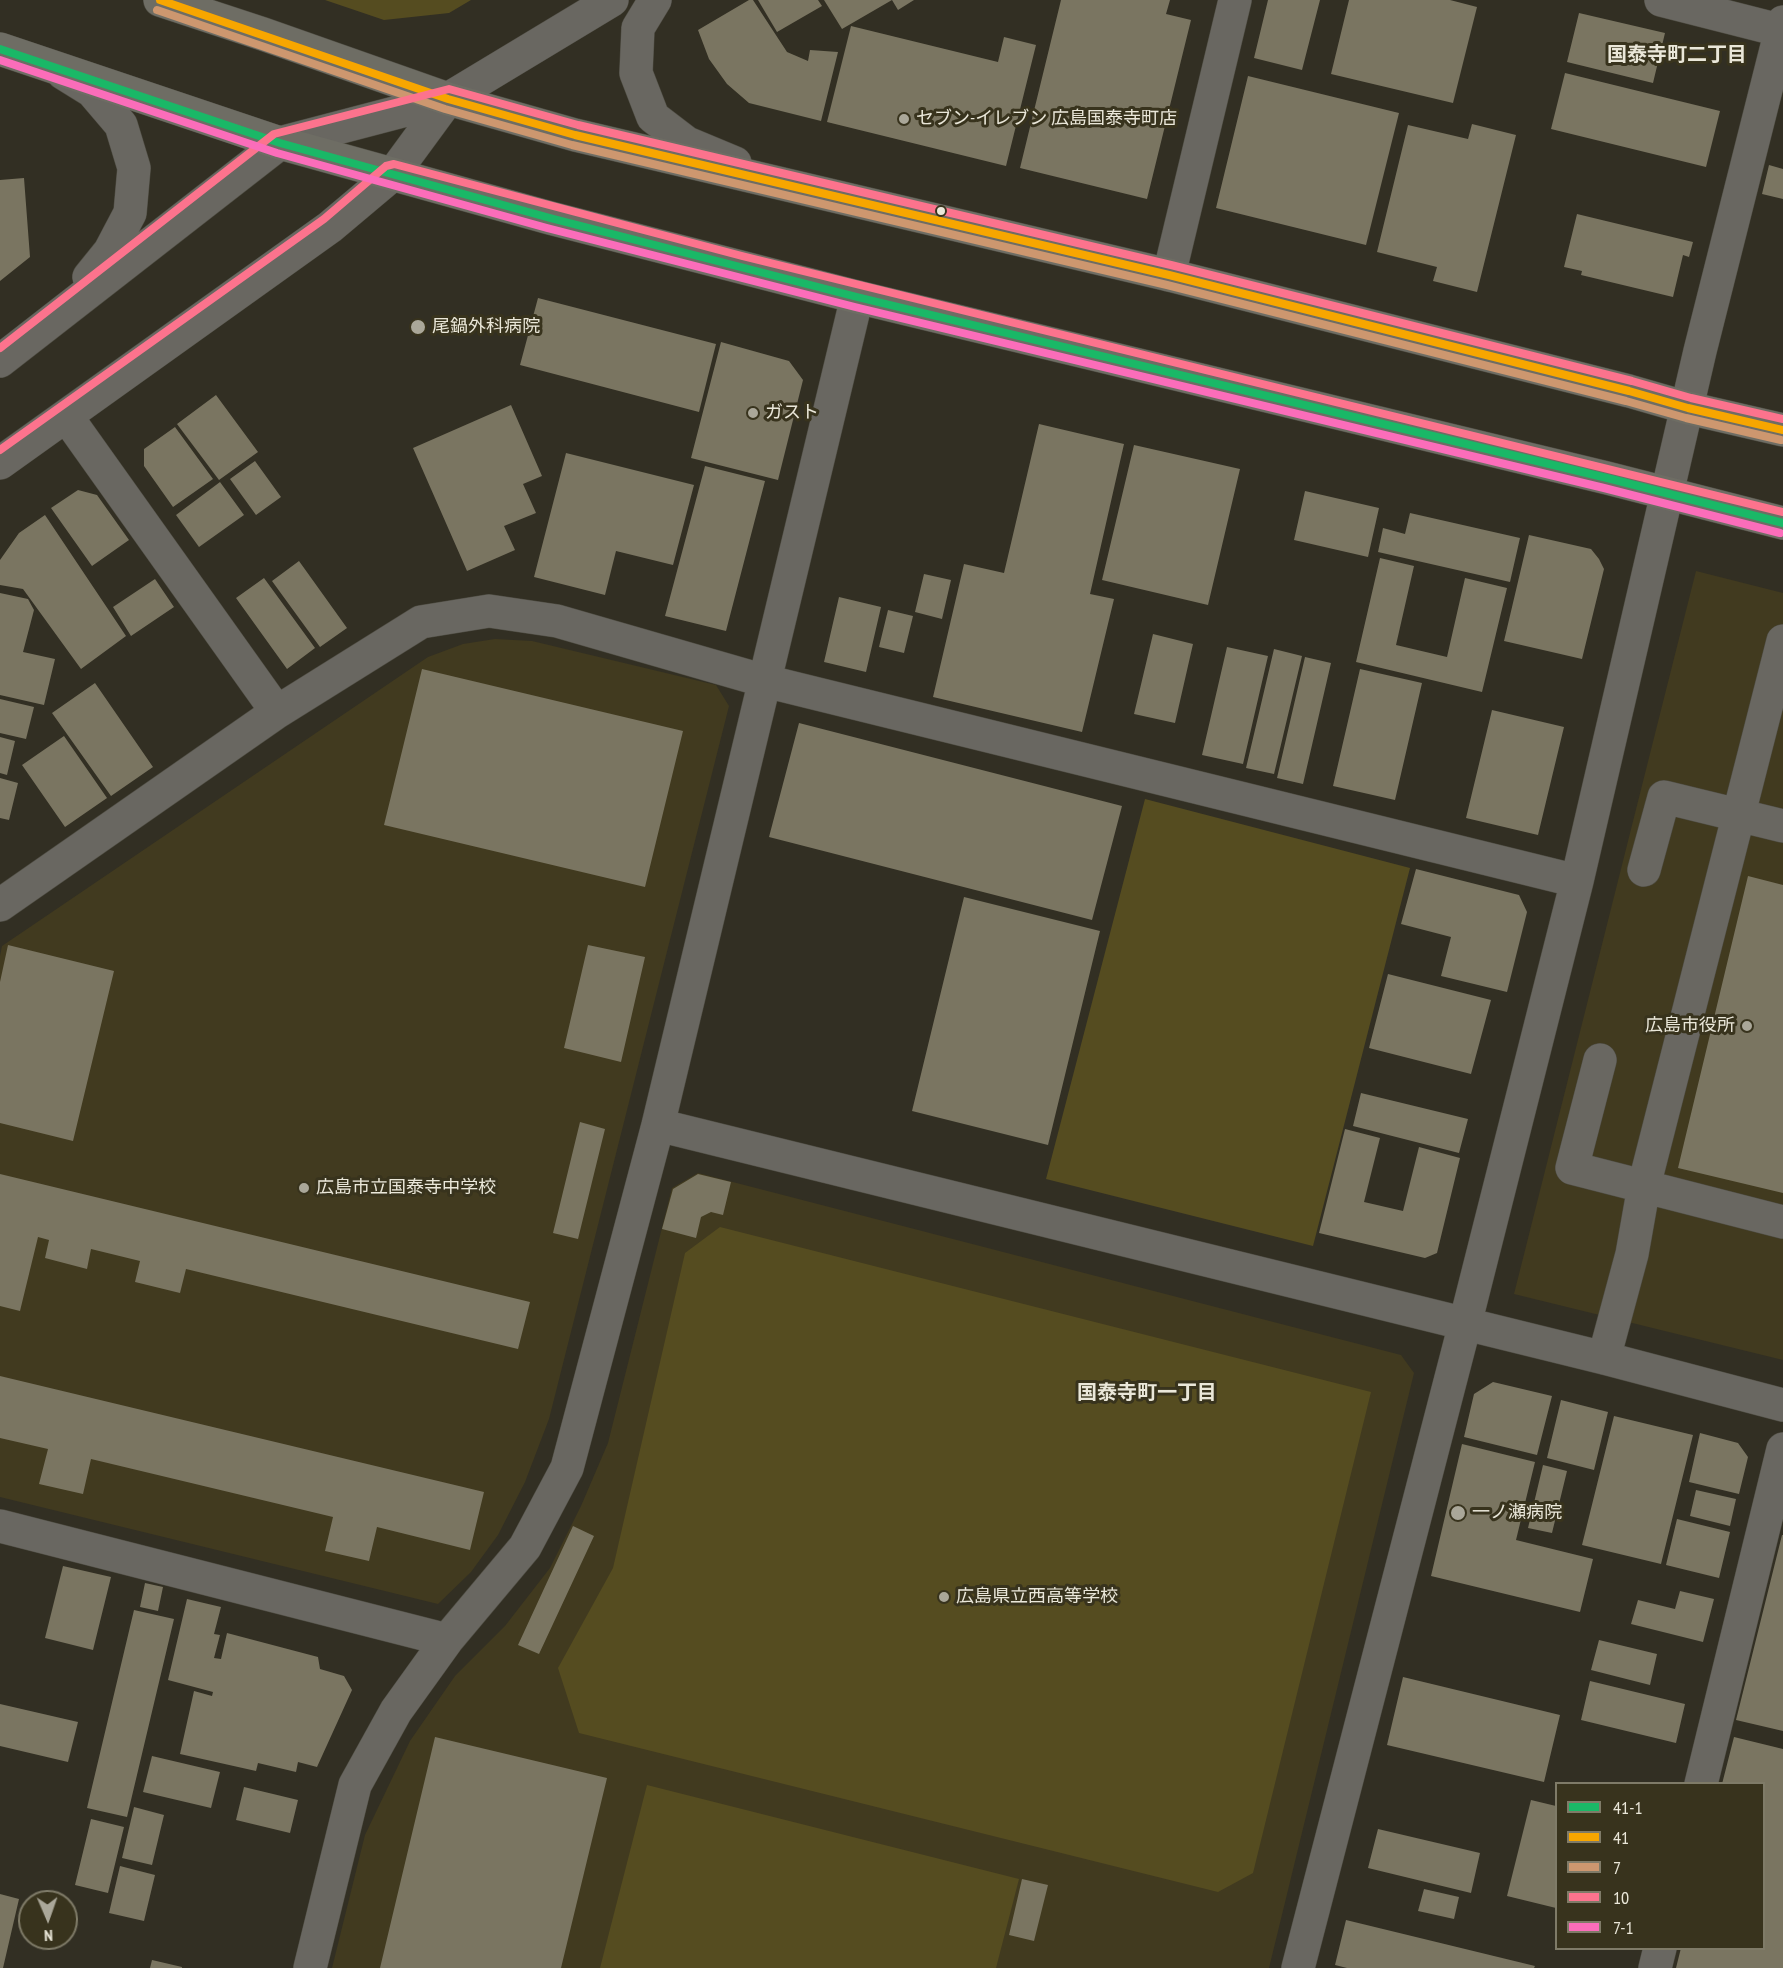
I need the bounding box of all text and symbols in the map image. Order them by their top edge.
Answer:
district label: 国泰寺町二丁目 [1607,43,1747,67]
place label: セブン-イレブン 広島国泰寺町店 [916,108,1177,130]
marker: セブン-イレブン 広島国泰寺町店 [897,112,911,126]
unlabelled marker [935,205,947,217]
place label: 尾鍋外科病院 [432,316,540,338]
marker: 尾鍋外科病院 [409,318,427,336]
place label: ガスト [765,402,819,424]
marker: ガスト [746,406,760,420]
place label: 広島市役所 [1645,1015,1735,1037]
marker: 広島市役所 [1740,1019,1754,1033]
place label: 広島市立国泰寺中学校 [316,1177,496,1199]
marker: 広島市立国泰寺中学校 [297,1181,311,1195]
district label: 国泰寺町一丁目 [1077,1381,1217,1405]
place label: 一ノ瀬病院 [1472,1502,1562,1524]
marker: 一ノ瀬病院 [1449,1504,1467,1522]
place label: 広島県立西高等学校 [956,1586,1118,1608]
marker: 広島県立西高等学校 [937,1590,951,1604]
legend [1555,1782,1765,1950]
text: 41-1 [1613,1796,1643,1819]
text: 41 [1613,1826,1629,1849]
text: 7 [1613,1856,1621,1879]
text: 10 [1613,1886,1629,1909]
north arrow [18,1890,78,1950]
text: 7-1 [1613,1916,1634,1939]
text: N [44,1926,53,1946]

